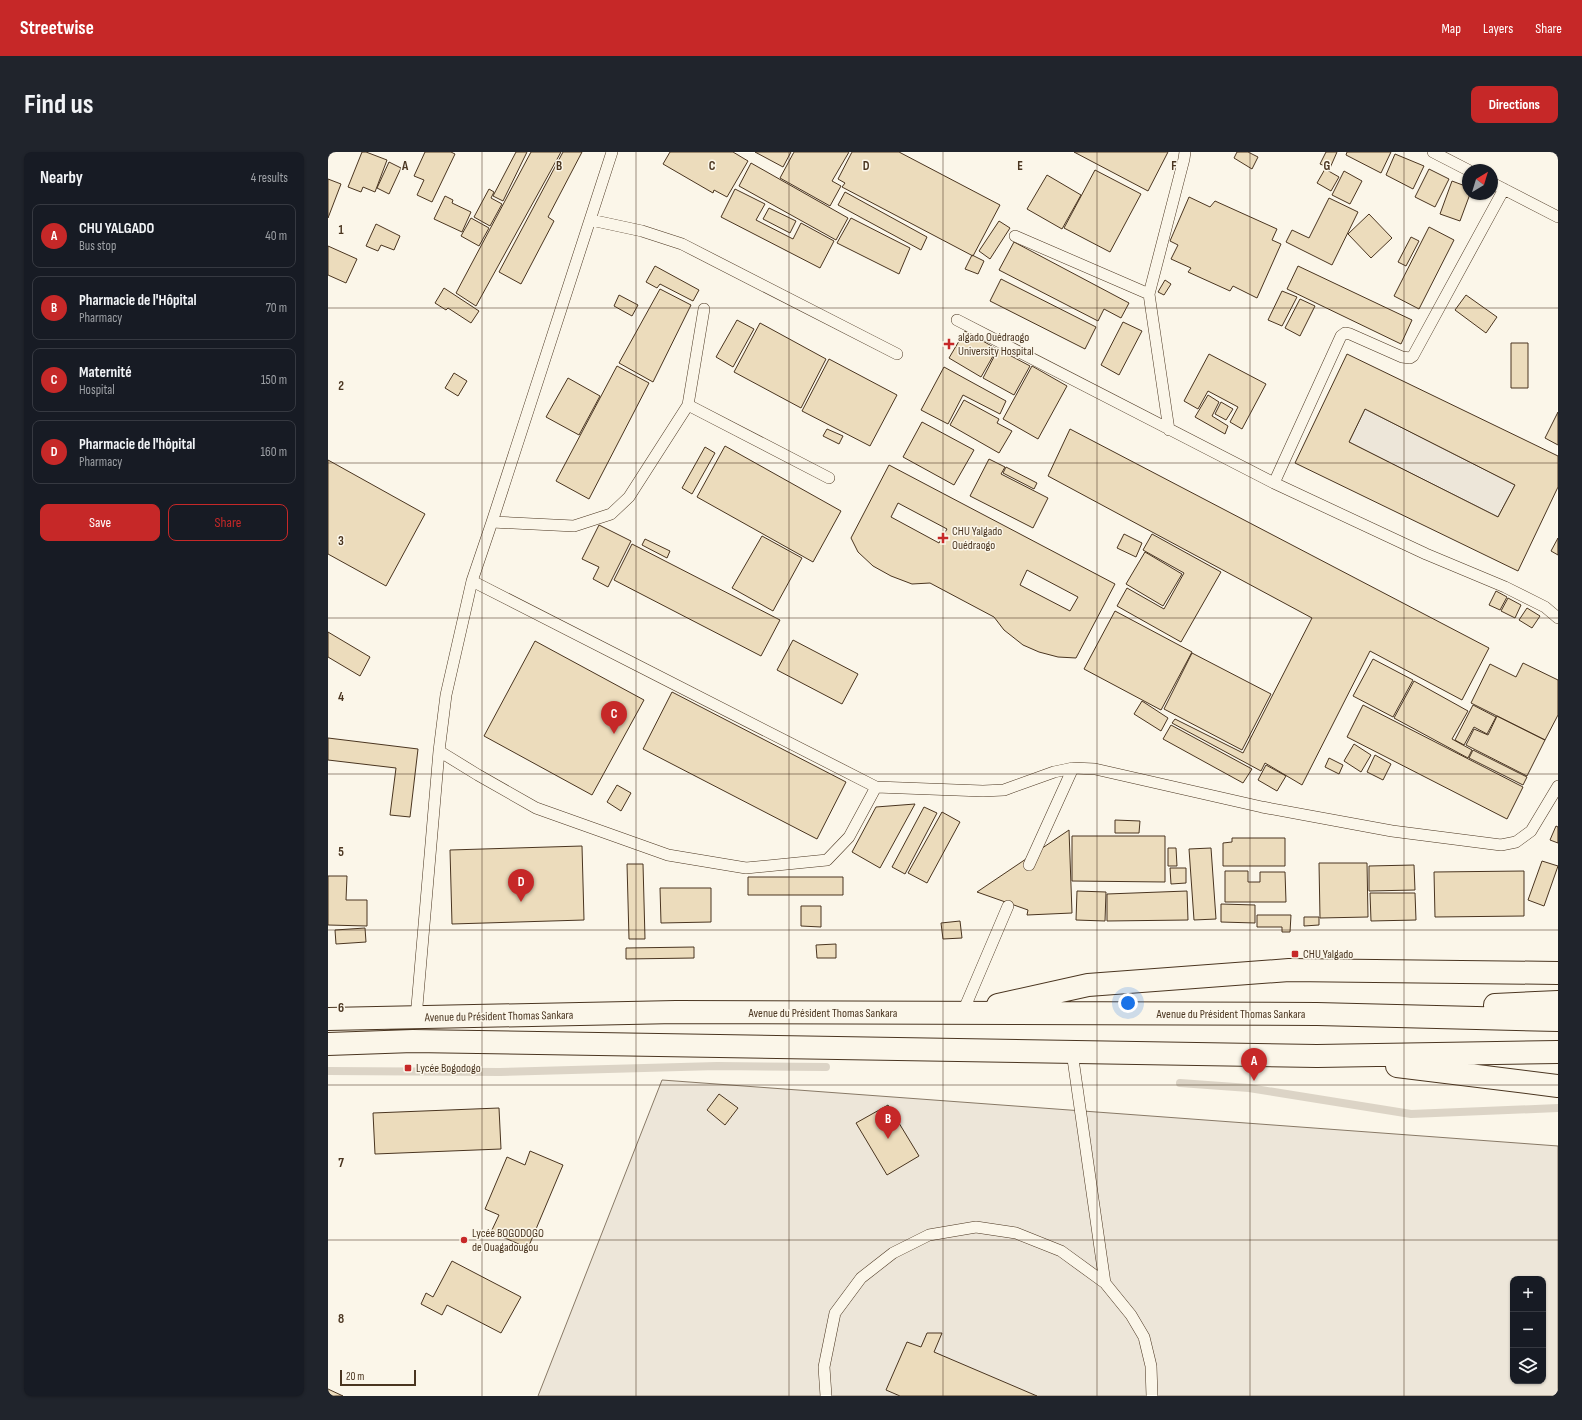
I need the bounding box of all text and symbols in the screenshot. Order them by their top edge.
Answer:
text: Streetwise [20,17,94,40]
text: Map [1441,20,1461,37]
text: Layers [1483,20,1513,37]
text: Share [1535,20,1562,37]
button: Directions [1471,86,1558,123]
text: Find us [24,88,93,121]
text: A [401,158,409,174]
text: B [556,158,562,174]
text: C [709,158,716,174]
text: D [863,158,870,174]
text: E [1017,158,1023,174]
text: F [1171,158,1177,174]
text: G [1324,158,1331,174]
north arrow [1462,164,1498,200]
text: Nearby [40,168,83,188]
text: 4 results [251,170,288,186]
text: CHU YALGADO [79,219,154,238]
text: 1 [338,222,344,238]
text: A [51,228,57,244]
text: 40 m [265,228,287,244]
text: Bus stop [79,238,116,254]
text: Pharmacie de l'Hôpital [79,291,197,310]
text: B [51,300,57,316]
text: 70 m [266,300,287,316]
text: Pharmacy [79,310,122,326]
place label: algado Ouédraogo University Hospital [958,330,1034,359]
marker: algado Ouédraogo University Hospital [943,338,955,350]
text: Maternité [79,363,132,382]
text: C [51,372,57,388]
text: 150 m [261,372,287,388]
text: 2 [338,378,344,394]
text: Hospital [79,382,115,398]
text: Pharmacie de l'hôpital [79,435,195,454]
text: D [51,444,57,460]
text: 160 m [261,444,287,460]
text: Pharmacy [79,454,122,470]
button: Save [40,504,160,541]
button: Share [168,504,288,541]
place label: CHU Yalgado Ouédraogo [952,524,1002,553]
marker: CHU Yalgado Ouédraogo [937,532,949,544]
text: 3 [338,533,344,549]
text: 4 [338,689,344,705]
pin: C [601,701,627,734]
text: 5 [338,844,344,860]
pin: D [508,869,534,902]
place label: CHU Yalgado [1303,947,1353,962]
marker: CHU Yalgado [1290,949,1300,959]
your location [1118,993,1138,1013]
text: 6 [338,1000,344,1016]
street label: Avenue du Président Thomas Sankara [748,1006,898,1021]
street label: Avenue du Président Thomas Sankara [1156,1007,1306,1022]
street label: Avenue du Président Thomas Sankara [423,1008,574,1025]
pin: A [1241,1048,1267,1081]
place label: Lycée Bogodogo [416,1061,481,1076]
marker: Lycée Bogodogo [403,1063,413,1073]
pin: B [875,1106,901,1139]
text: 7 [338,1155,344,1171]
place label: Lycée BOGODOGO de Ouagadougou [472,1226,544,1255]
marker: Lycée BOGODOGO de Ouagadougou [459,1235,469,1245]
map controls [1510,1276,1546,1384]
button: + [1510,1276,1546,1312]
text: 8 [338,1311,344,1327]
button: − [1510,1312,1546,1348]
button: layers [1510,1348,1546,1384]
scale bar [340,1368,416,1387]
text: 20 m [346,1370,364,1383]

